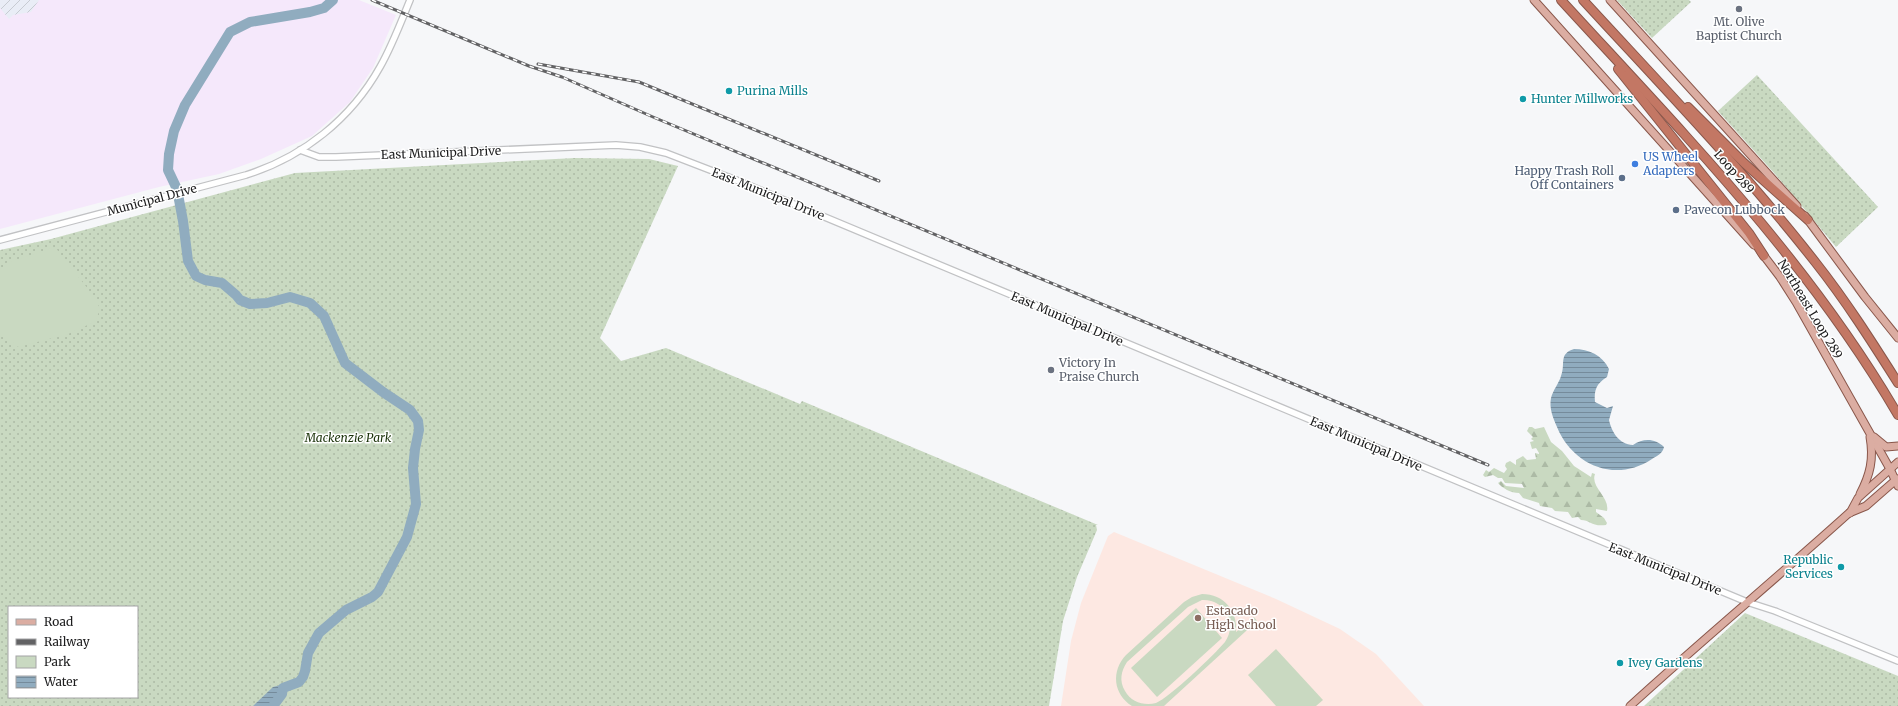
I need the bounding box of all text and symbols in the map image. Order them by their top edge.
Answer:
marker: Mt. Olive Baptist Church [1734,4,1744,14]
place label: Mt. Olive Baptist Church [1696,14,1782,43]
place label: Purina Mills [737,83,808,98]
marker: Purina Mills [724,86,734,96]
place label: Hunter Millworks [1531,91,1633,106]
marker: Hunter Millworks [1518,94,1528,104]
street label: East Municipal Drive [381,143,501,162]
street label: Loop 289 [1711,147,1758,197]
place label: US Wheel Adapters [1642,149,1698,178]
marker: US Wheel Adapters [1630,159,1640,169]
place label: Happy Trash Roll Off Containers [1514,163,1614,192]
street label: East Municipal Drive [710,164,827,223]
marker: Happy Trash Roll Off Containers [1617,173,1627,183]
street label: Municipal Drive [105,180,198,219]
place label: Pavecon Lubbock [1684,202,1785,217]
marker: Pavecon Lubbock [1671,205,1681,215]
street label: Northeast Loop 289 [1775,256,1846,361]
street label: East Municipal Drive [1009,288,1125,349]
place label: Victory In Praise Church [1058,355,1139,384]
marker: Victory In Praise Church [1046,365,1056,375]
street label: East Municipal Drive [1308,413,1424,474]
park label: Mackenzie Park [304,430,392,445]
street label: East Municipal Drive [1607,539,1724,598]
place label: Republic Services [1783,552,1833,581]
marker: Republic Services [1836,562,1846,572]
place label: Estacado High School [1206,603,1277,632]
legend [8,606,138,698]
marker: Estacado High School [1193,613,1203,623]
text: Road [44,614,73,629]
text: Railway [44,634,90,649]
text: Park [44,654,71,669]
place label: Ivey Gardens [1628,655,1703,670]
marker: Ivey Gardens [1615,658,1625,668]
text: Water [43,674,79,689]

